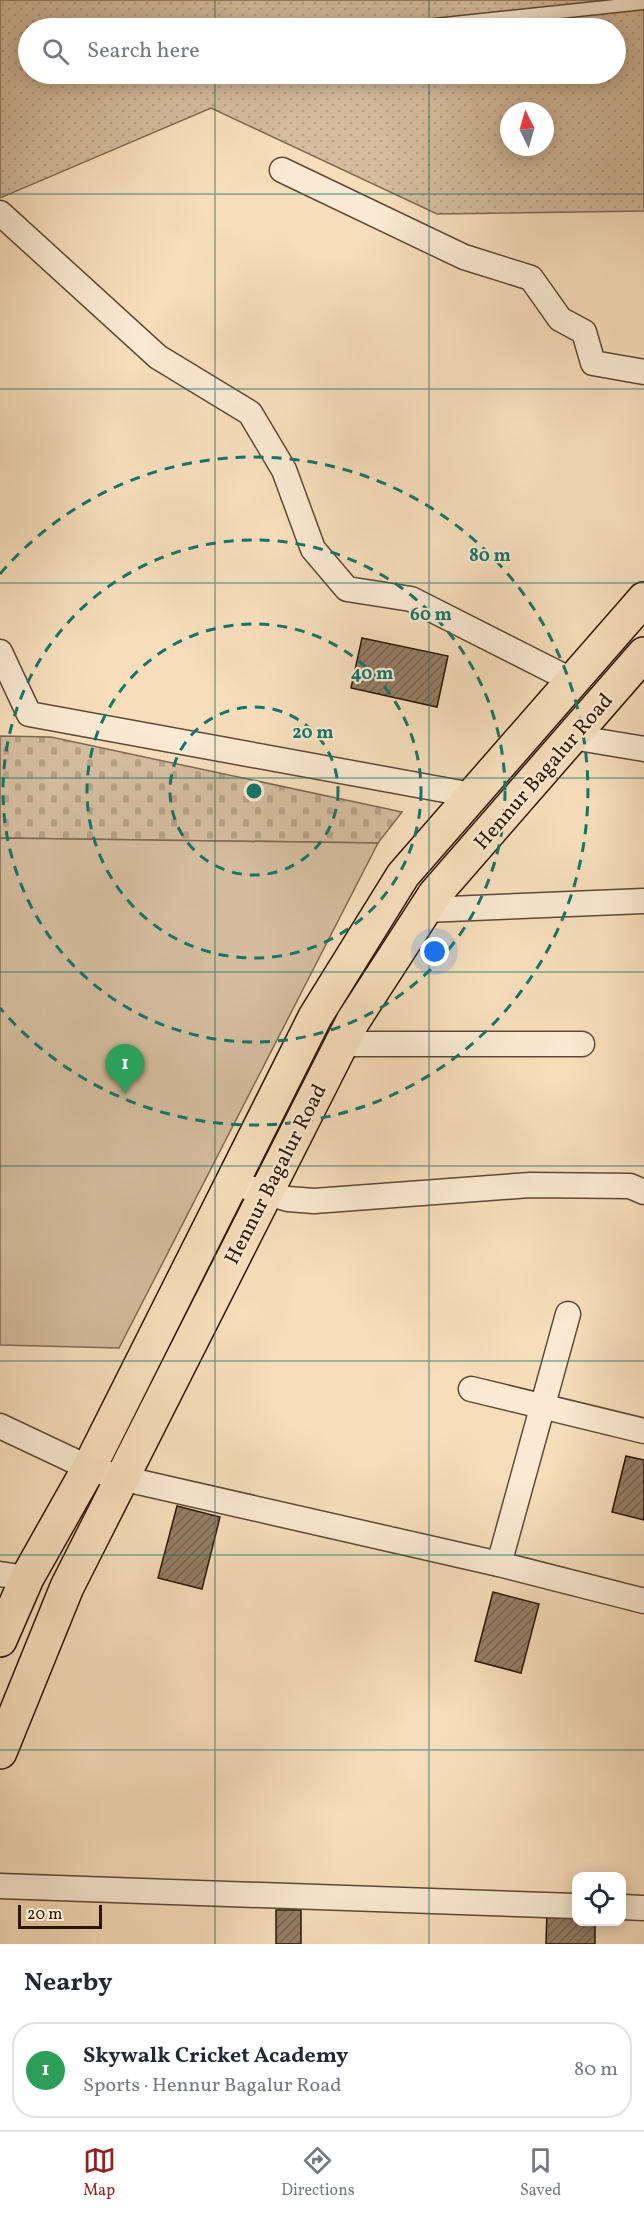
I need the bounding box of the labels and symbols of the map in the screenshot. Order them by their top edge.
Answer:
north arrow [500,102,554,156]
text: 80 m [469,544,511,569]
text: 60 m [410,603,452,628]
text: 40 m [351,662,393,687]
street label: Hennur Bagalur Road [468,687,620,857]
text: 20 m [292,721,334,746]
centre of rings [244,781,264,801]
your location [420,937,449,966]
pin: 1 [106,1044,144,1094]
street label: Hennur Bagalur Road [218,1079,334,1270]
scale bar [18,1902,102,1930]

